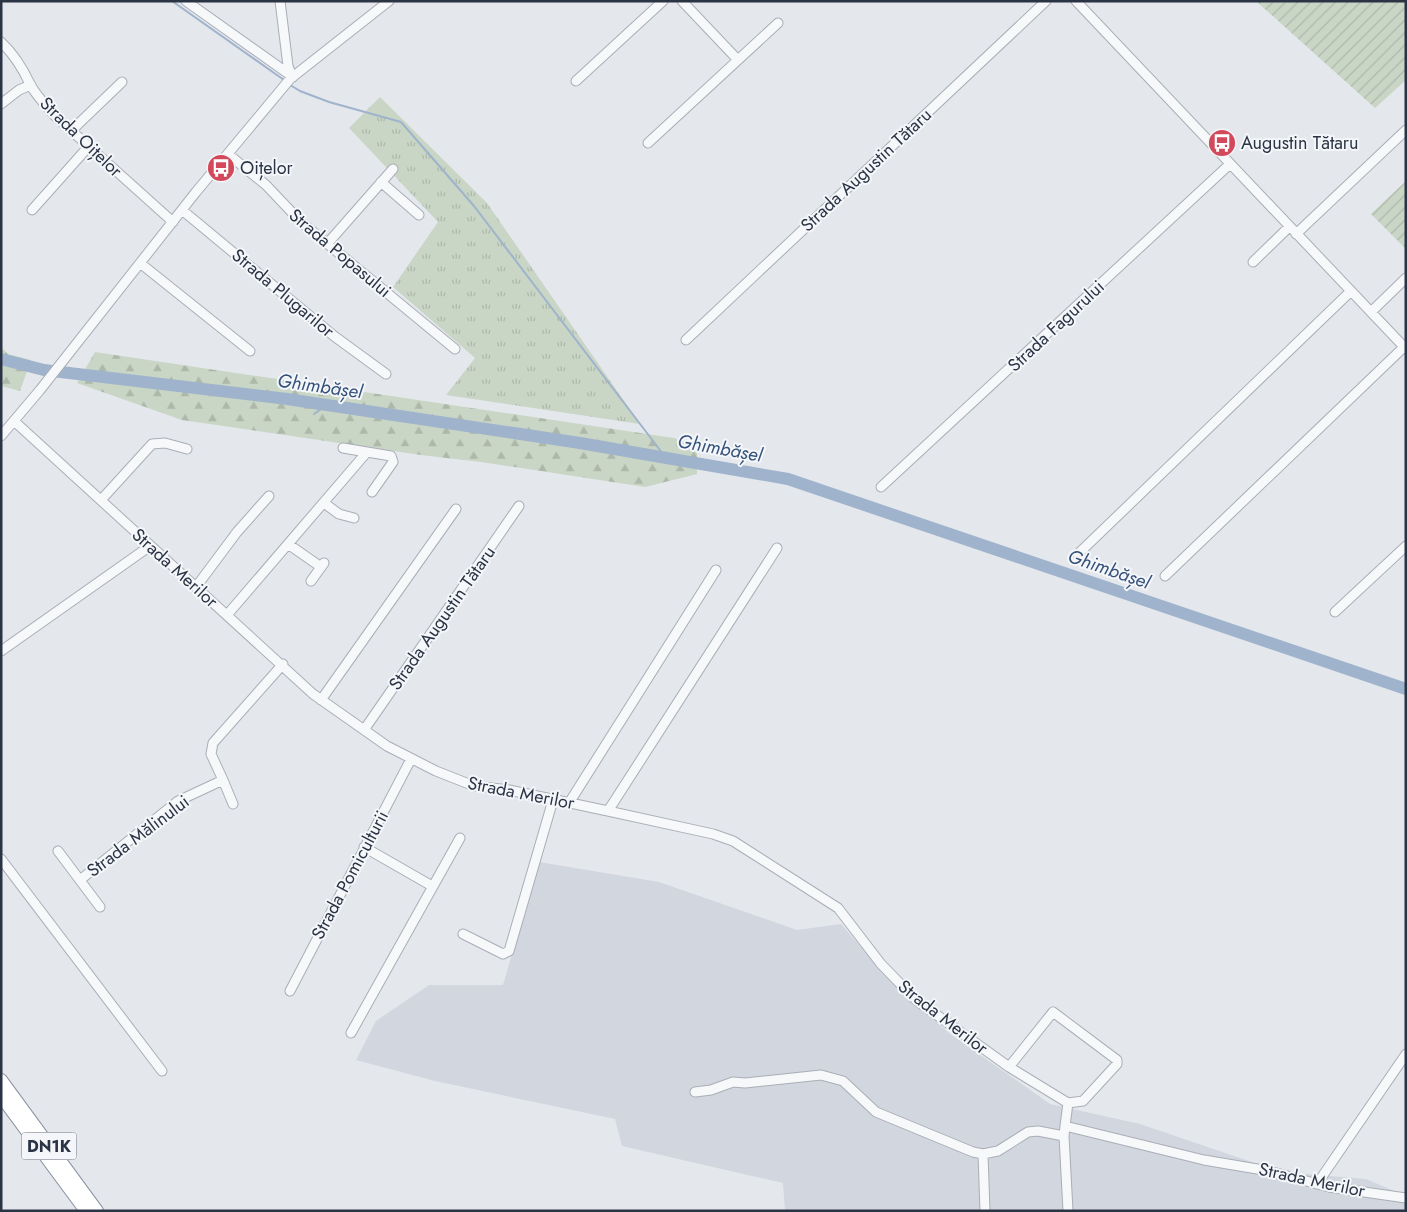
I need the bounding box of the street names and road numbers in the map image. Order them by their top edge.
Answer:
street label: Strada Oițelor [34,91,129,184]
street label: Strada Augustin Tătaru [795,102,937,238]
street label: Strada Popasului [283,202,397,304]
street label: Strada Plugarilor [226,242,341,344]
street label: Strada Fagurului [1002,274,1110,378]
street label: Strada Merilor [126,522,225,614]
street label: Strada Augustin Tătaru [382,541,502,695]
street label: Strada Merilor [465,770,577,816]
street label: Strada Mălinului [81,789,195,883]
street label: Strada Pomiculturii [305,806,395,944]
street label: Strada Merilor [892,973,994,1061]
road number: DN1K [22,1132,76,1160]
street label: Strada Merilor [1256,1156,1368,1204]

